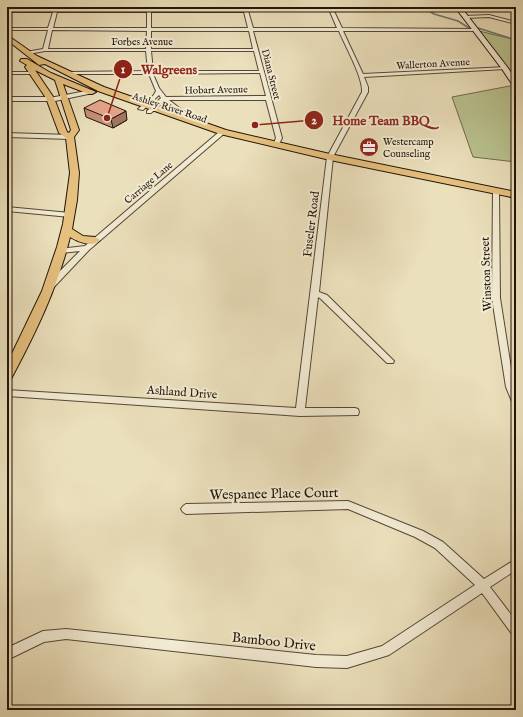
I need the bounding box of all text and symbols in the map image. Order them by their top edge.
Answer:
street label: Forbes Avenue [111,36,173,49]
street label: Diana Street [258,48,283,102]
street label: Wallerton Avenue [396,56,471,73]
callout: Walgreens [113,57,205,82]
text: 1 [121,62,126,77]
text: Walgreens [140,62,197,79]
street label: Hobart Avenue [184,83,248,98]
street label: Ashley River Road [130,90,209,127]
callout: Home Team BBQ [304,108,437,133]
text: 2 [311,113,317,128]
text: Home Team BBQ [332,113,439,130]
office icon: Westercamp Counseling [358,136,380,158]
place label: Westercamp Counseling [383,136,434,161]
street label: Carriage Lane [122,159,176,207]
street label: Fuseler Road [300,190,323,258]
street label: Winston Street [478,236,495,312]
street label: Ashland Drive [145,382,218,402]
street label: Wespanee Place Court [209,484,339,504]
street label: Bamboo Drive [231,629,317,655]

